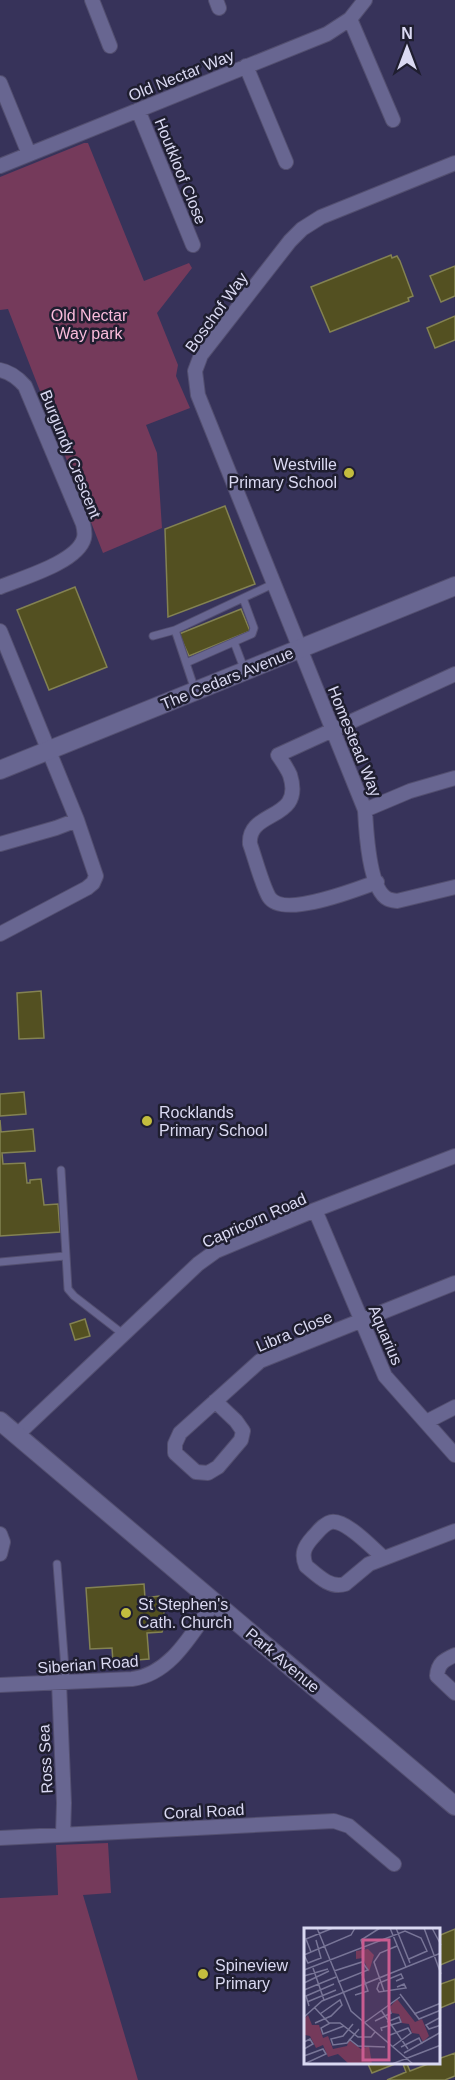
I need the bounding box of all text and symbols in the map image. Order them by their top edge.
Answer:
north arrow [377,18,437,78]
text: N [401,25,413,42]
street label: Old Nectar Way [126,47,236,104]
street label: Houtkloof Close [151,116,210,227]
street label: Boschof Way [182,269,251,355]
park label: Old Nectar Way park [51,307,128,342]
street label: Burgundy Crescent [37,388,104,521]
place label: Westville Primary School [229,456,337,491]
marker: Westville Primary School [342,466,356,480]
street label: The Cedars Avenue [159,644,296,713]
street label: Homestead Way [325,683,384,799]
place label: Rocklands Primary School [159,1104,267,1139]
marker: Rocklands Primary School [140,1114,154,1128]
street label: Capricorn Road [200,1190,309,1251]
street label: Aquarius [365,1303,406,1368]
street label: Libra Close [254,1308,335,1355]
place label: St Stephen's Cath. Church [138,1596,232,1631]
marker: St Stephen's Cath. Church [119,1606,133,1620]
street label: Park Avenue [243,1625,323,1696]
street label: Siberian Road [37,1652,139,1677]
street label: Ross Sea [35,1724,56,1794]
street label: Coral Road [163,1801,245,1822]
inset map [304,1928,440,2065]
place label: Spineview Primary [215,1957,288,1992]
marker: Spineview Primary [196,1967,210,1981]

